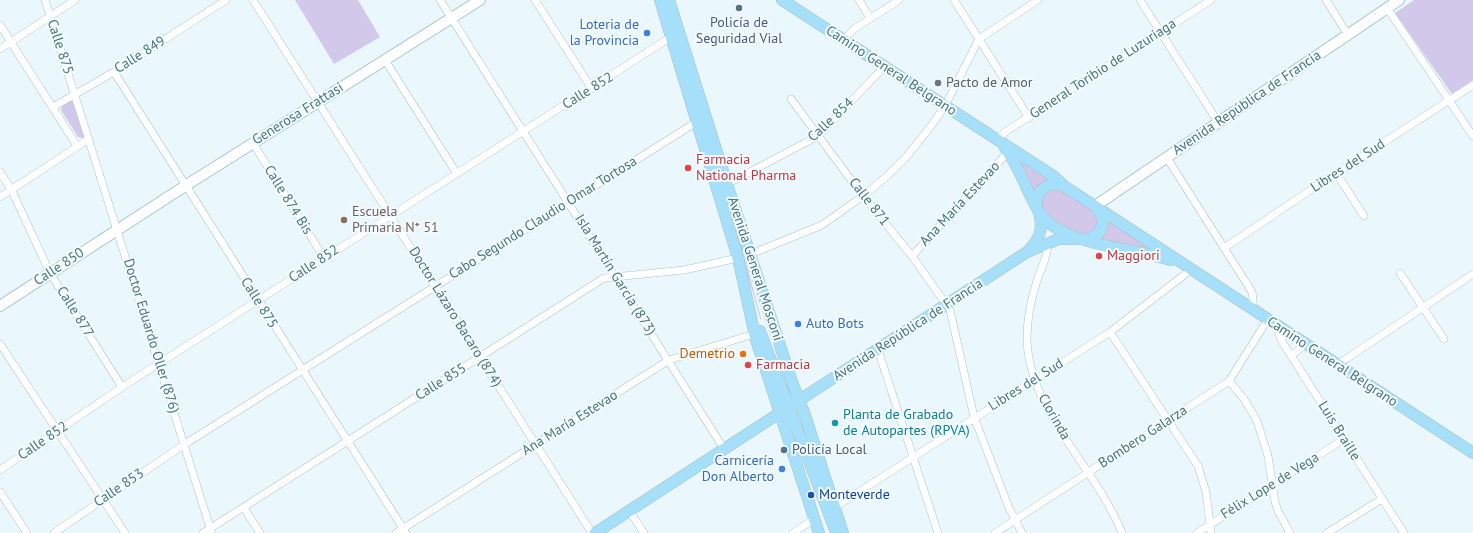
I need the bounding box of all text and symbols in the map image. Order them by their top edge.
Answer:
marker: Policía de Seguridad Vial [734,3,744,13]
place label: Policía de Seguridad Vial [696,15,782,48]
street label: General Toribio de Luzuriaga [1027,15,1179,123]
street label: Calle 875 [43,17,77,77]
place label: Loteria de la Provincia [570,17,639,50]
street label: Camino General Belgrano [822,22,960,120]
marker: Loteria de la Provincia [642,28,652,38]
street label: Calle 849 [112,33,168,77]
street label: Avenida República de Francia [1170,47,1324,159]
street label: Calle 852 [560,69,616,113]
place label: Pacto de Amor [946,75,1033,91]
marker: Pacto de Amor [933,78,943,88]
street label: Generosa Frattasi [249,79,347,149]
street label: Calle 854 [805,95,857,145]
street label: Libres del Sud [1308,136,1388,196]
place label: Farmacia National Pharma [696,152,796,184]
street label: Cabo Segundo Claudio Omar Tortosa [446,153,640,283]
street label: Ana María Estevao [916,158,1004,250]
street label: Calle 874 Bis [260,162,316,238]
marker: Farmacia National Pharma [683,163,693,173]
street label: Calle 871 [845,175,893,229]
street label: Avenida General Mosconi [724,195,786,343]
place label: Escuela Primaria N* 51 [352,204,439,236]
street label: Isla Martín García (873) [571,211,659,339]
marker: Escuela Primaria N* 51 [339,215,349,225]
street label: Calle 852 [286,242,342,286]
street label: Doctor Lázaro Bacaro (874) [405,244,505,390]
street label: Calle 850 [31,245,87,289]
place label: Maggiori [1107,248,1160,264]
marker: Maggiori [1094,251,1104,261]
street label: Doctor Eduardo Oller (876) [119,257,183,415]
street label: Calle 875 [237,275,281,331]
street label: Avenida República de Francia [830,275,986,385]
street label: Calle 877 [53,284,97,340]
street label: Camino General Belgrano [1263,313,1401,411]
place label: Auto Bots [806,316,864,332]
marker: Auto Bots [793,319,803,329]
place label: Demetrio [679,346,735,362]
marker: Demetrio [738,349,748,359]
street label: Libres del Sud [985,355,1067,415]
place label: Farmacia [756,357,810,373]
street label: Calle 855 [413,360,469,404]
marker: Farmacia [743,360,753,370]
street label: Ana María Estevao [519,387,621,459]
street label: Clorinda [1034,391,1074,443]
street label: Luis Braille [1314,398,1364,464]
street label: Bombero Galarza [1096,402,1190,472]
place label: Planta de Grabado de Autopartes (RPVA) [843,407,970,440]
street label: Calle 852 [15,418,71,464]
marker: Planta de Grabado de Autopartes (RPVA) [830,418,840,428]
place label: Policía Local [792,442,867,458]
marker: Policía Local [779,445,789,455]
street label: Félix Lope de Vega [1218,449,1322,523]
place label: Carnicería Don Alberto [702,453,774,486]
marker: Carnicería Don Alberto [777,464,787,474]
street label: Calle 853 [91,465,147,511]
place label: Monteverde [819,487,890,503]
marker: Monteverde [806,490,816,500]

